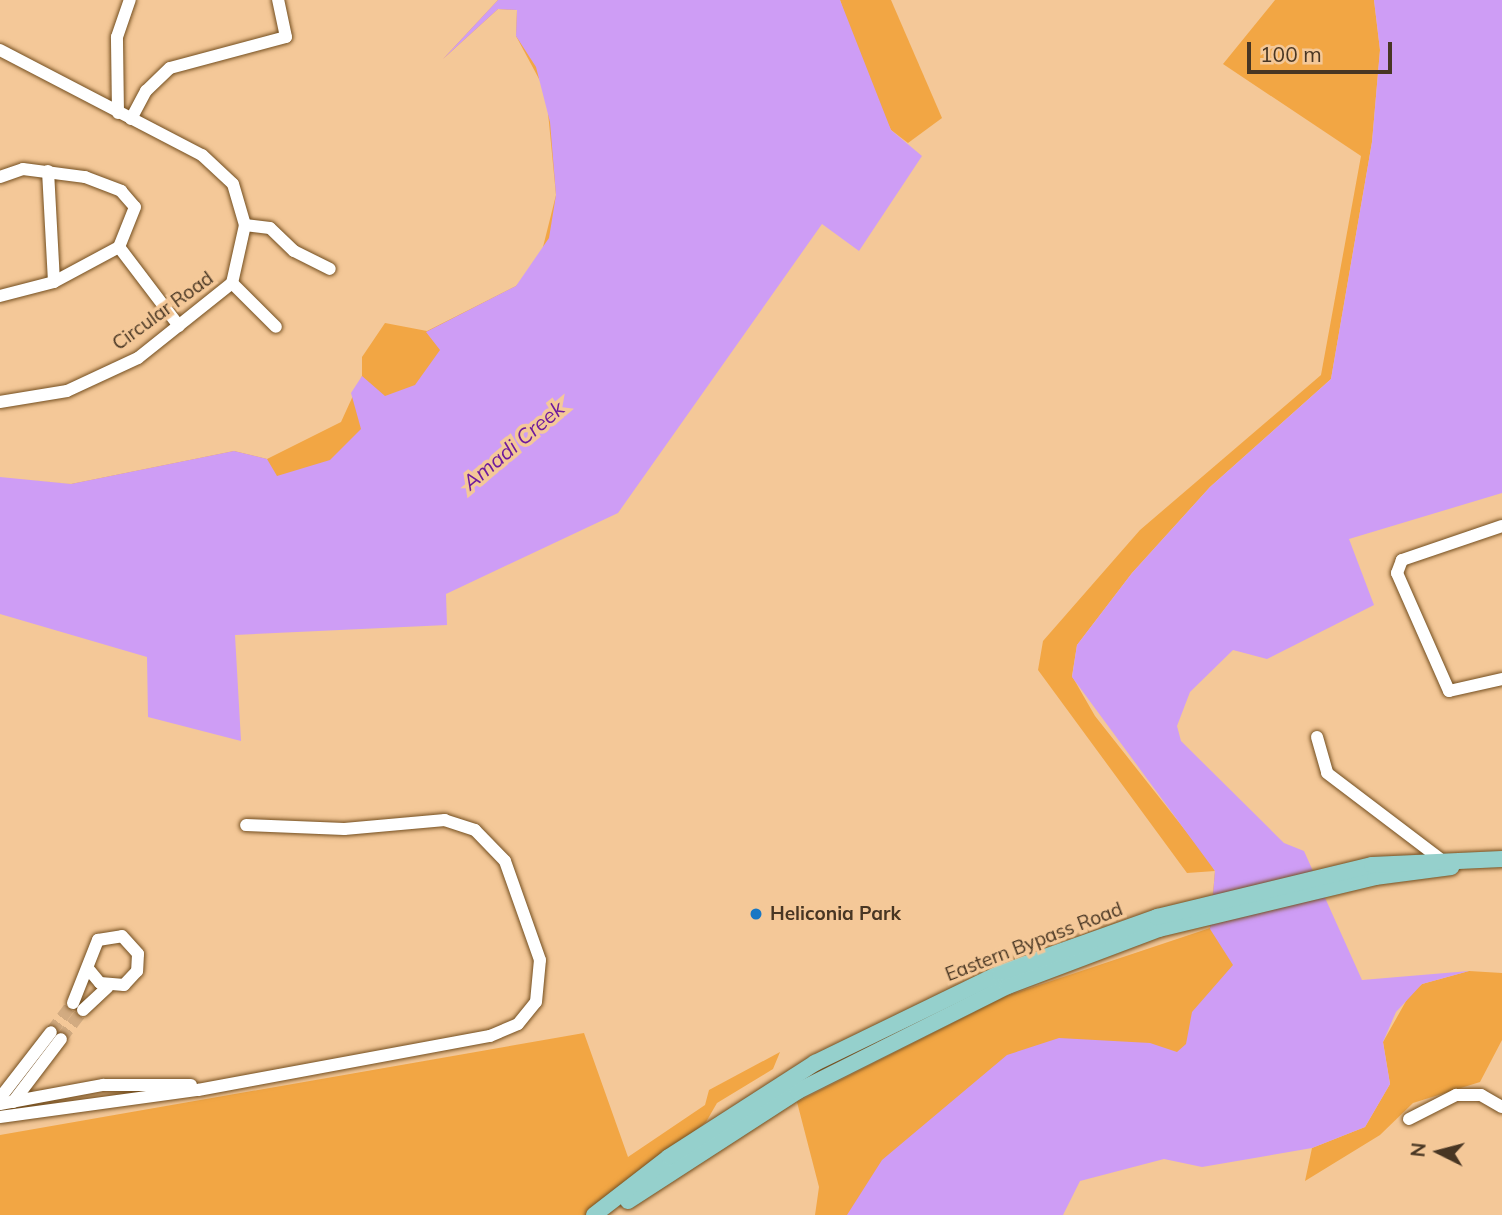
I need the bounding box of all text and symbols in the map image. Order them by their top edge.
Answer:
scale bar [1250,28,1395,72]
text: 100 m [1260,41,1322,67]
street label: Circular Road [108,267,218,355]
water label: Amadi Creek [457,395,569,495]
street label: Eastern Bypass Road [942,898,1126,986]
place label: Heliconia Park [770,903,901,925]
marker: Heliconia Park [748,906,764,922]
north arrow [1404,1117,1474,1187]
text: N [1405,1141,1431,1158]

